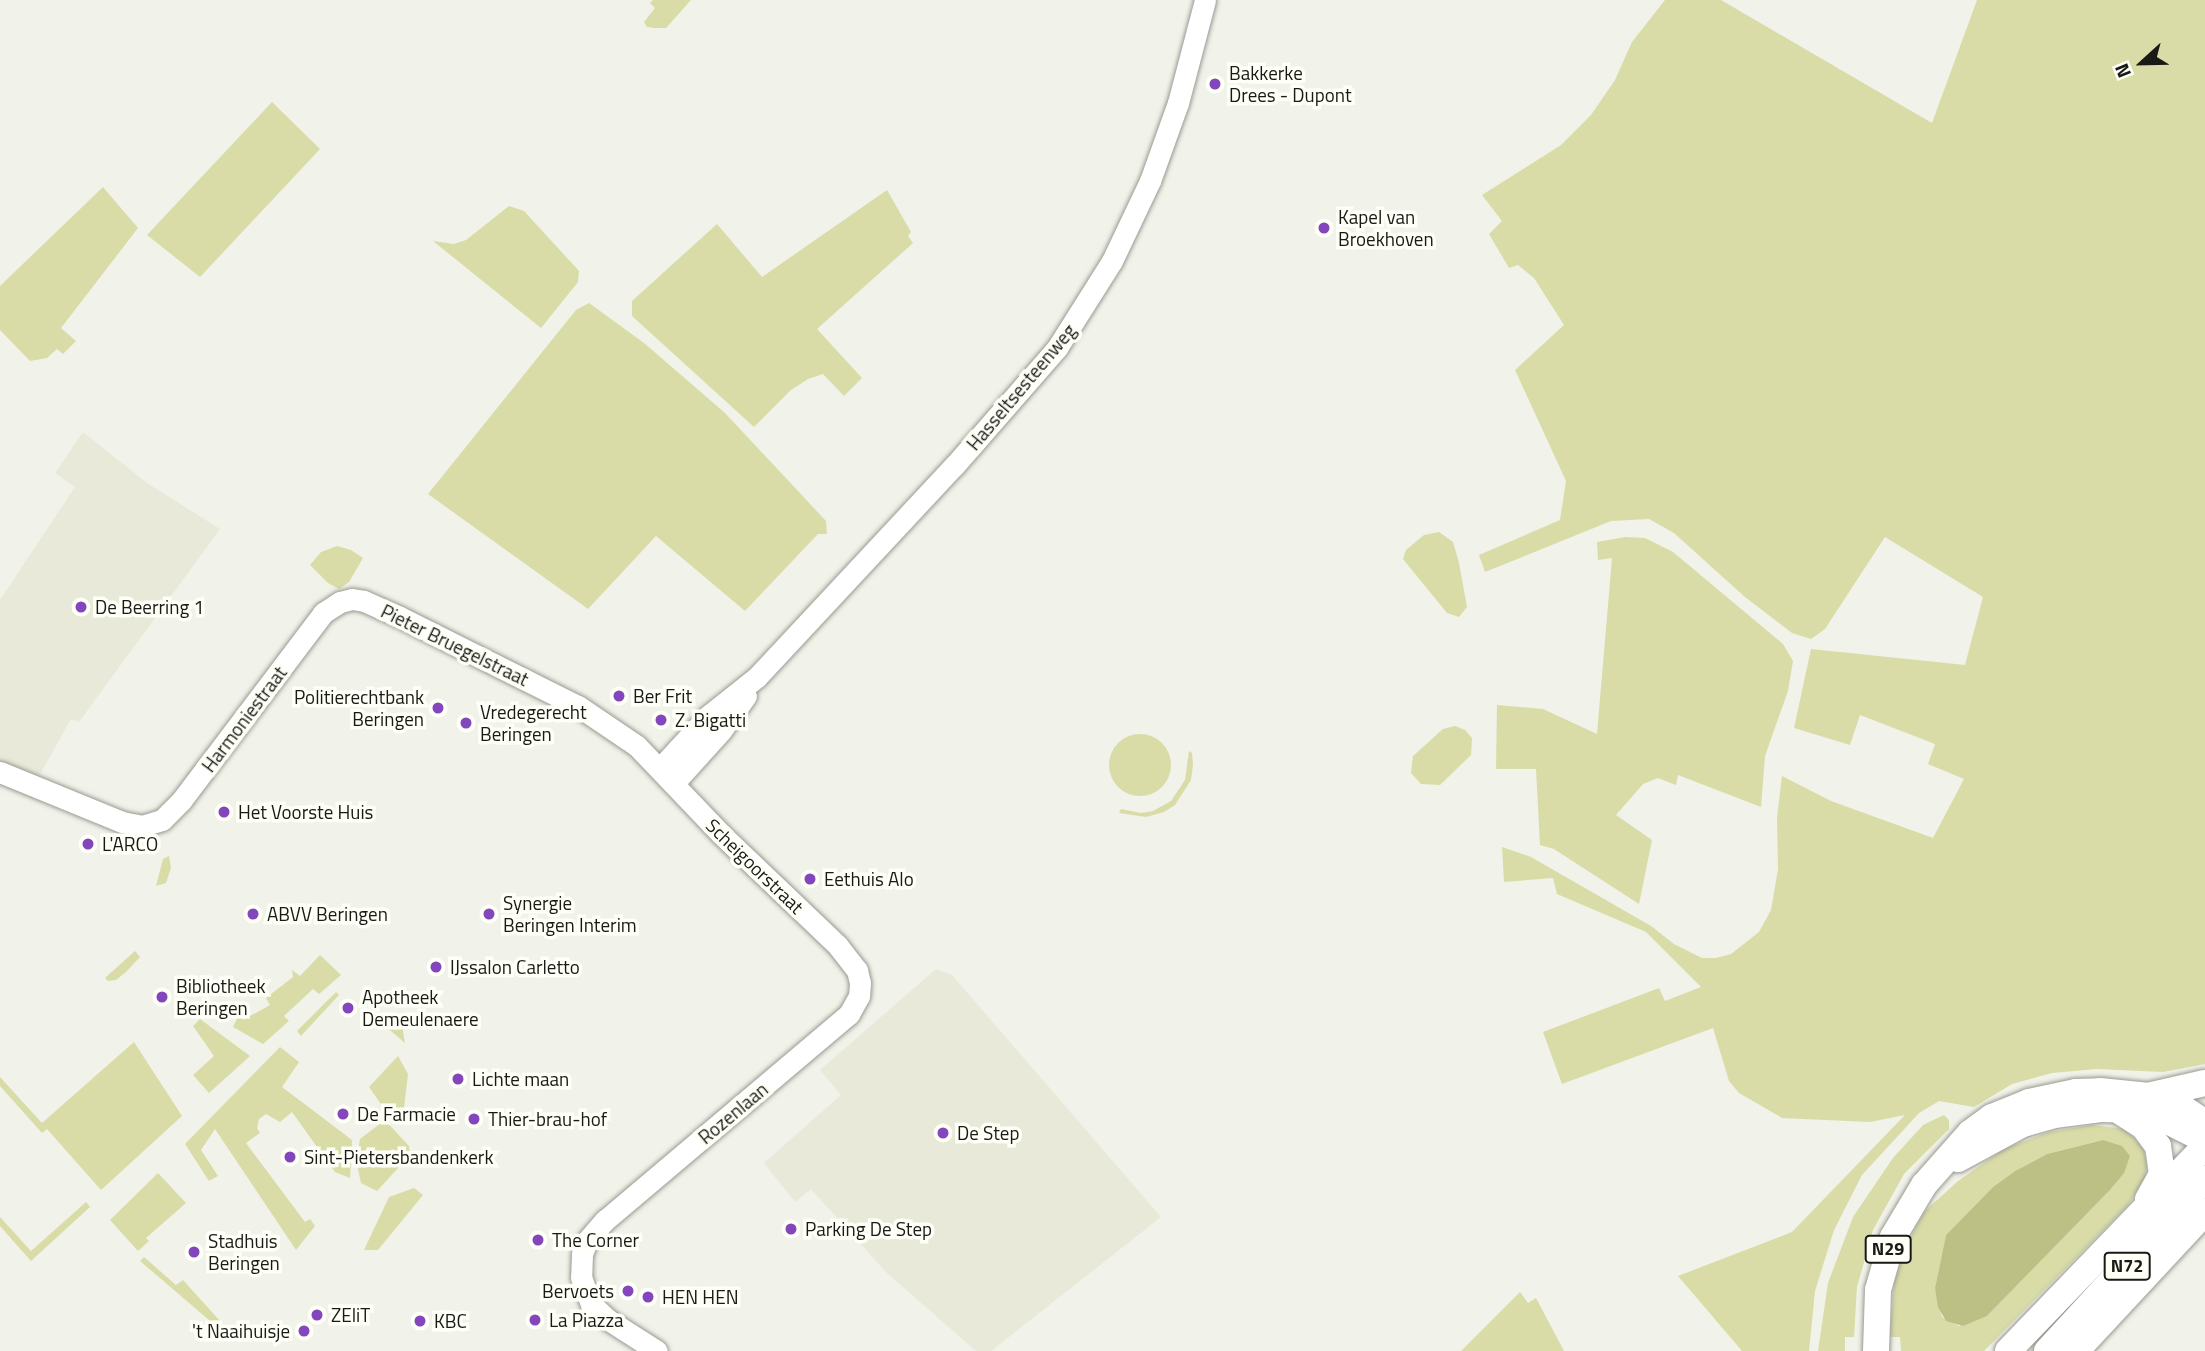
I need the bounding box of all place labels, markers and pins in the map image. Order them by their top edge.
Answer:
place label: Bakkerke Drees - Dupont [1229,62,1352,106]
marker: Bakkerke Drees - Dupont [1207,76,1223,92]
place label: Kapel van Broekhoven [1338,206,1434,250]
marker: Kapel van Broekhoven [1316,220,1332,236]
place label: De Beerring 1 [95,596,204,618]
marker: De Beerring 1 [73,599,89,615]
place label: Ber Frit [633,685,692,707]
place label: Politierechtbank Beringen [294,686,424,730]
marker: Ber Frit [611,688,627,704]
marker: Politierechtbank Beringen [430,700,446,716]
place label: Vredegerecht Beringen [480,701,587,745]
place label: Z. Bigatti [675,709,746,731]
marker: Z. Bigatti [653,712,669,728]
marker: Vredegerecht Beringen [458,715,474,731]
place label: Het Voorste Huis [238,801,373,823]
marker: Het Voorste Huis [216,804,232,820]
place label: L'ARCO [102,833,158,855]
marker: L'ARCO [80,836,96,852]
place label: Eethuis Alo [824,868,914,890]
marker: Eethuis Alo [802,871,818,887]
place label: Synergie Beringen Interim [503,892,637,936]
place label: ABVV Beringen [267,903,388,925]
marker: ABVV Beringen [245,906,261,922]
marker: Synergie Beringen Interim [481,906,497,922]
place label: IJssalon Carletto [450,956,580,978]
marker: IJssalon Carletto [428,959,444,975]
place label: Bibliotheek Beringen [176,975,266,1019]
place label: Apotheek Demeulenaere [362,986,479,1030]
marker: Bibliotheek Beringen [154,989,170,1005]
marker: Apotheek Demeulenaere [340,1000,356,1016]
place label: Lichte maan [472,1068,569,1090]
marker: Lichte maan [450,1071,466,1087]
place label: De Farmacie [357,1103,456,1125]
marker: De Farmacie [335,1106,351,1122]
place label: Thier-brau-hof [488,1108,607,1130]
marker: Thier-brau-hof [466,1111,482,1127]
place label: De Step [957,1122,1019,1144]
marker: De Step [935,1125,951,1141]
place label: Sint-Pietersbandenkerk [304,1146,493,1168]
marker: Sint-Pietersbandenkerk [282,1149,298,1165]
place label: Parking De Step [805,1218,932,1240]
marker: Parking De Step [783,1221,799,1237]
place label: The Corner [552,1229,639,1251]
place label: Stadhuis Beringen [208,1230,280,1274]
marker: The Corner [530,1232,546,1248]
marker: Stadhuis Beringen [186,1244,202,1260]
place label: Bervoets [542,1280,614,1302]
marker: Bervoets [620,1283,636,1299]
place label: HEN HEN [662,1286,739,1308]
marker: HEN HEN [640,1289,656,1305]
place label: ZEliT [331,1304,370,1326]
marker: ZEliT [309,1307,325,1323]
place label: La Piazza [549,1309,624,1331]
place label: KBC [434,1310,467,1332]
marker: La Piazza [527,1312,543,1328]
marker: KBC [412,1313,428,1329]
place label: 't Naaihuisje [192,1320,290,1342]
marker: 't Naaihuisje [296,1323,312,1339]

